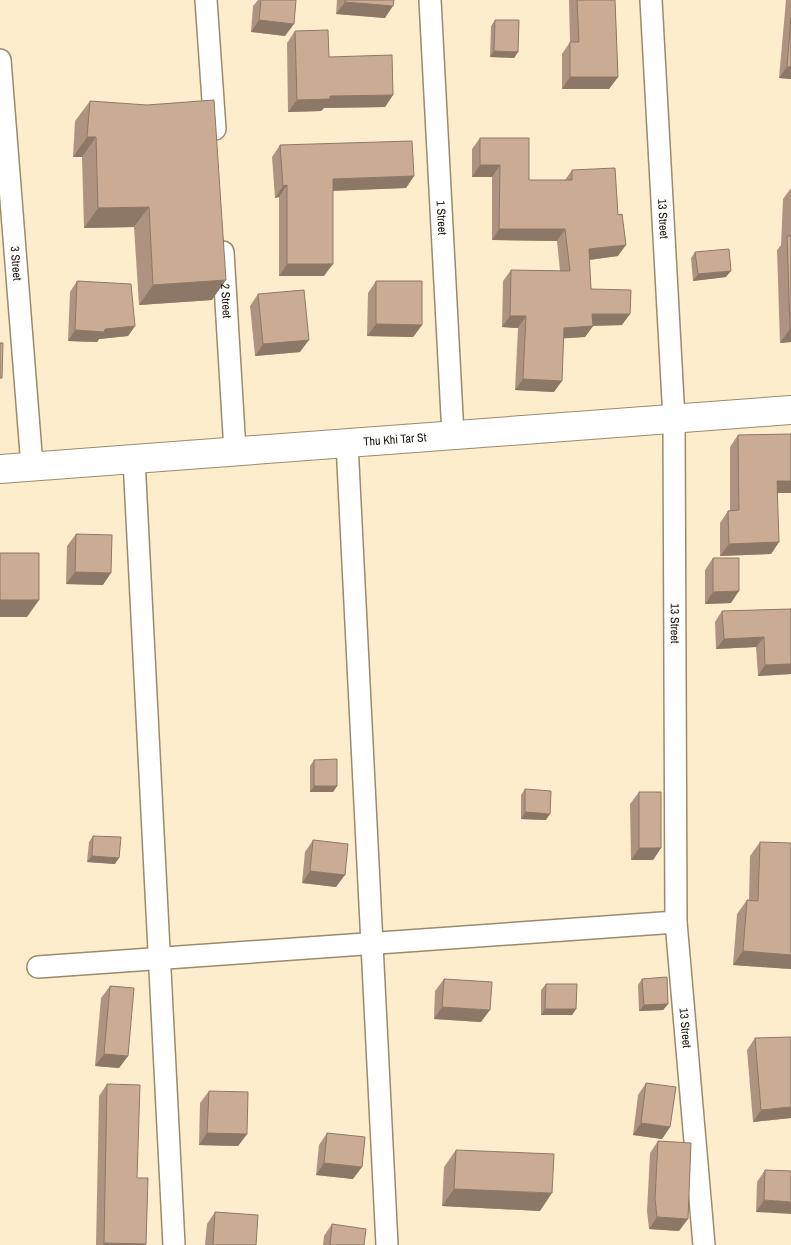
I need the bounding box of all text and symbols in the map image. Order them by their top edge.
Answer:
street label: 13 Street [654,198,672,239]
street label: 1 Street [433,200,450,236]
street label: 3 Street [7,246,25,281]
street label: 2 Street [217,283,235,319]
street label: Thu Khi Tar St [363,429,427,450]
street label: 13 Street [667,603,683,644]
street label: 13 Street [675,1007,695,1049]

